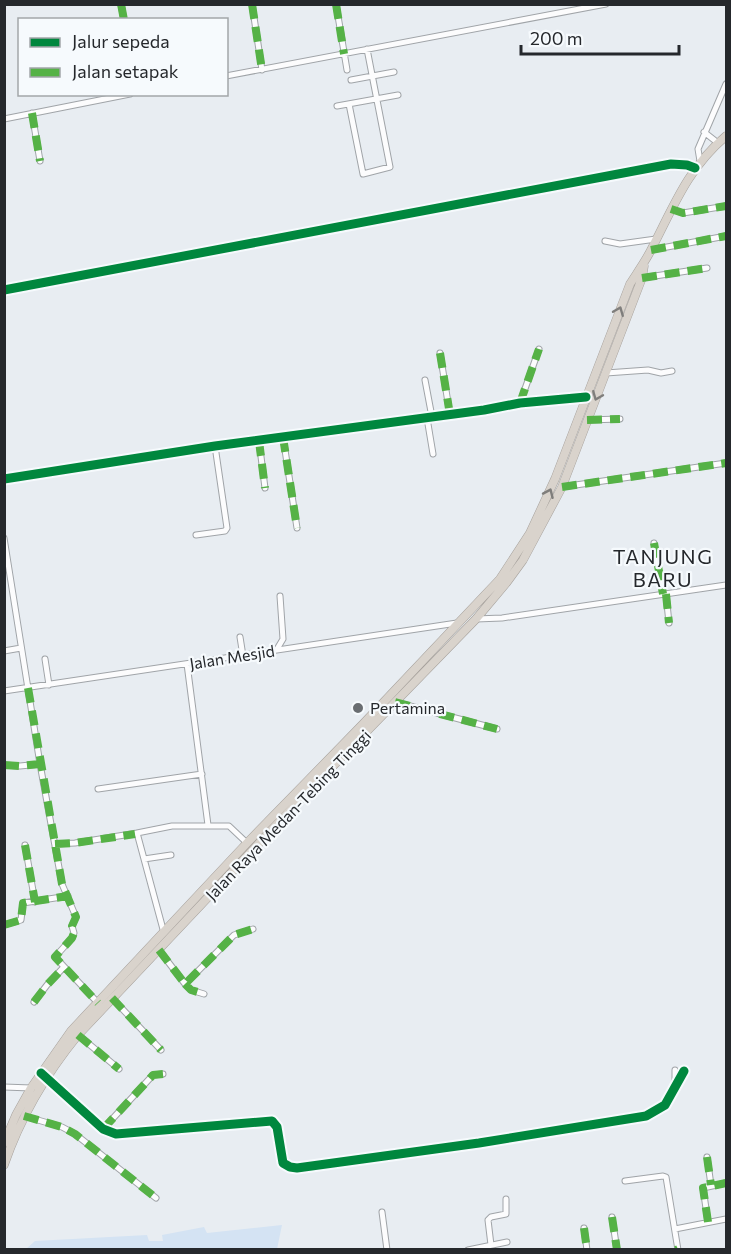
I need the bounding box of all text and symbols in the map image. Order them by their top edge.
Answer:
legend [18,18,228,96]
scale bar [521,18,678,56]
text: 200 m [530,27,583,49]
text: Jalur sepeda [72,30,170,52]
text: Jalan setapak [72,60,179,82]
one-way arrow [612,307,624,318]
one-way arrow [592,390,604,401]
one-way arrow [542,489,554,500]
district label: TANJUNG BARU [613,544,713,591]
street label: Jalan Mesjid [188,640,276,673]
place label: Pertamina [370,698,445,717]
marker: Pertamina [351,701,365,715]
street label: Jalan Raya Medan-Tebing Tinggi [201,726,374,904]

